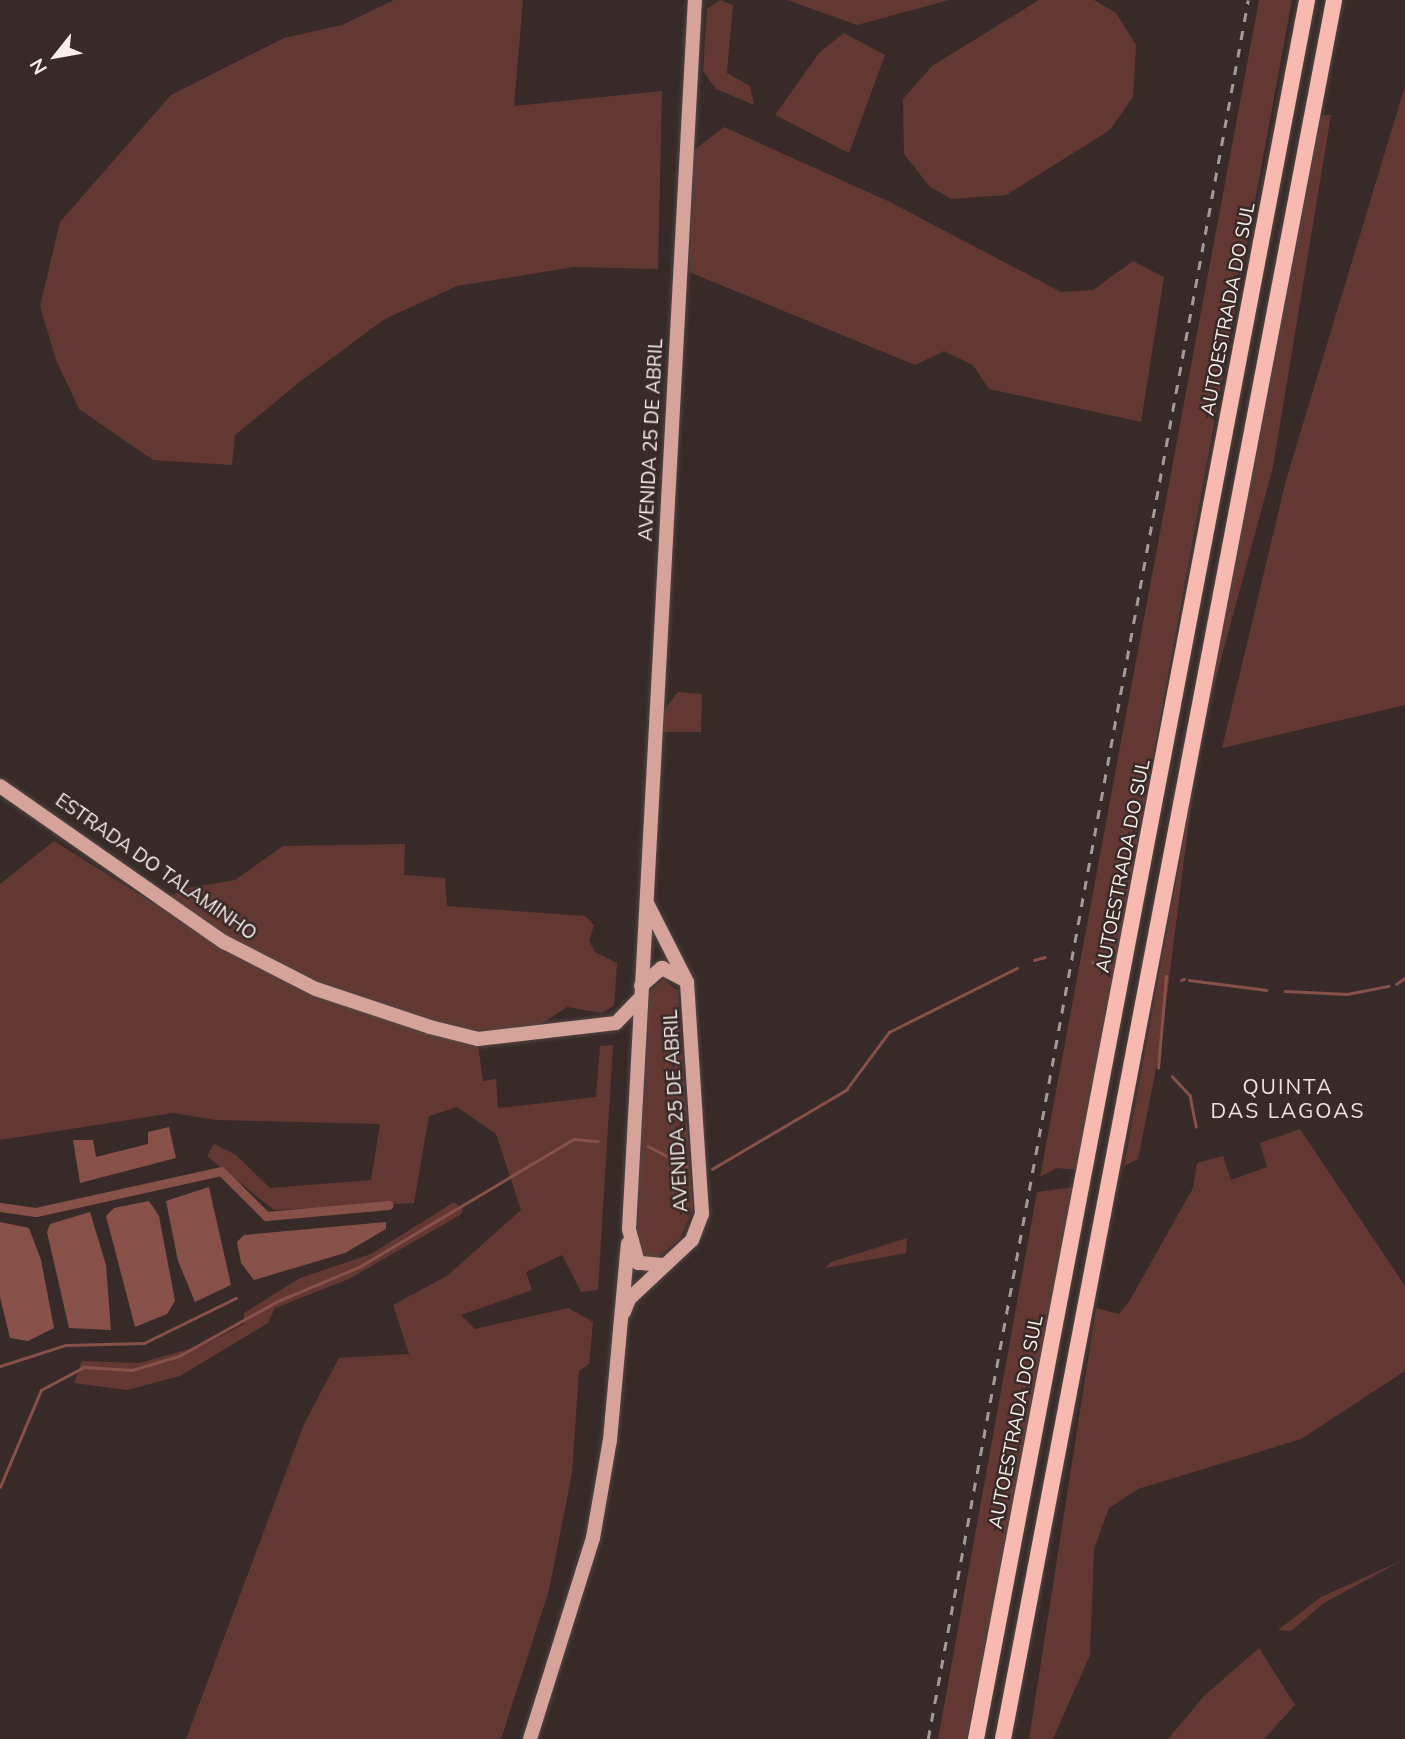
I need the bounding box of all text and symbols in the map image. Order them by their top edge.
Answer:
north arrow [21,21,91,91]
text: N [24,54,52,79]
street label: AUTOESTRADA DO SUL [1196,200,1260,418]
street label: AVENIDA 25 DE ABRIL [634,338,668,542]
street label: AUTOESTRADA DO SUL [1091,757,1155,975]
street label: ESTRADA DO TALAMINHO [51,789,261,945]
street label: AVENIDA 25 DE ABRIL [659,1009,693,1213]
district label: QUINTA DAS LAGOAS [1212,1073,1364,1123]
street label: AUTOESTRADA DO SUL [984,1313,1048,1531]

